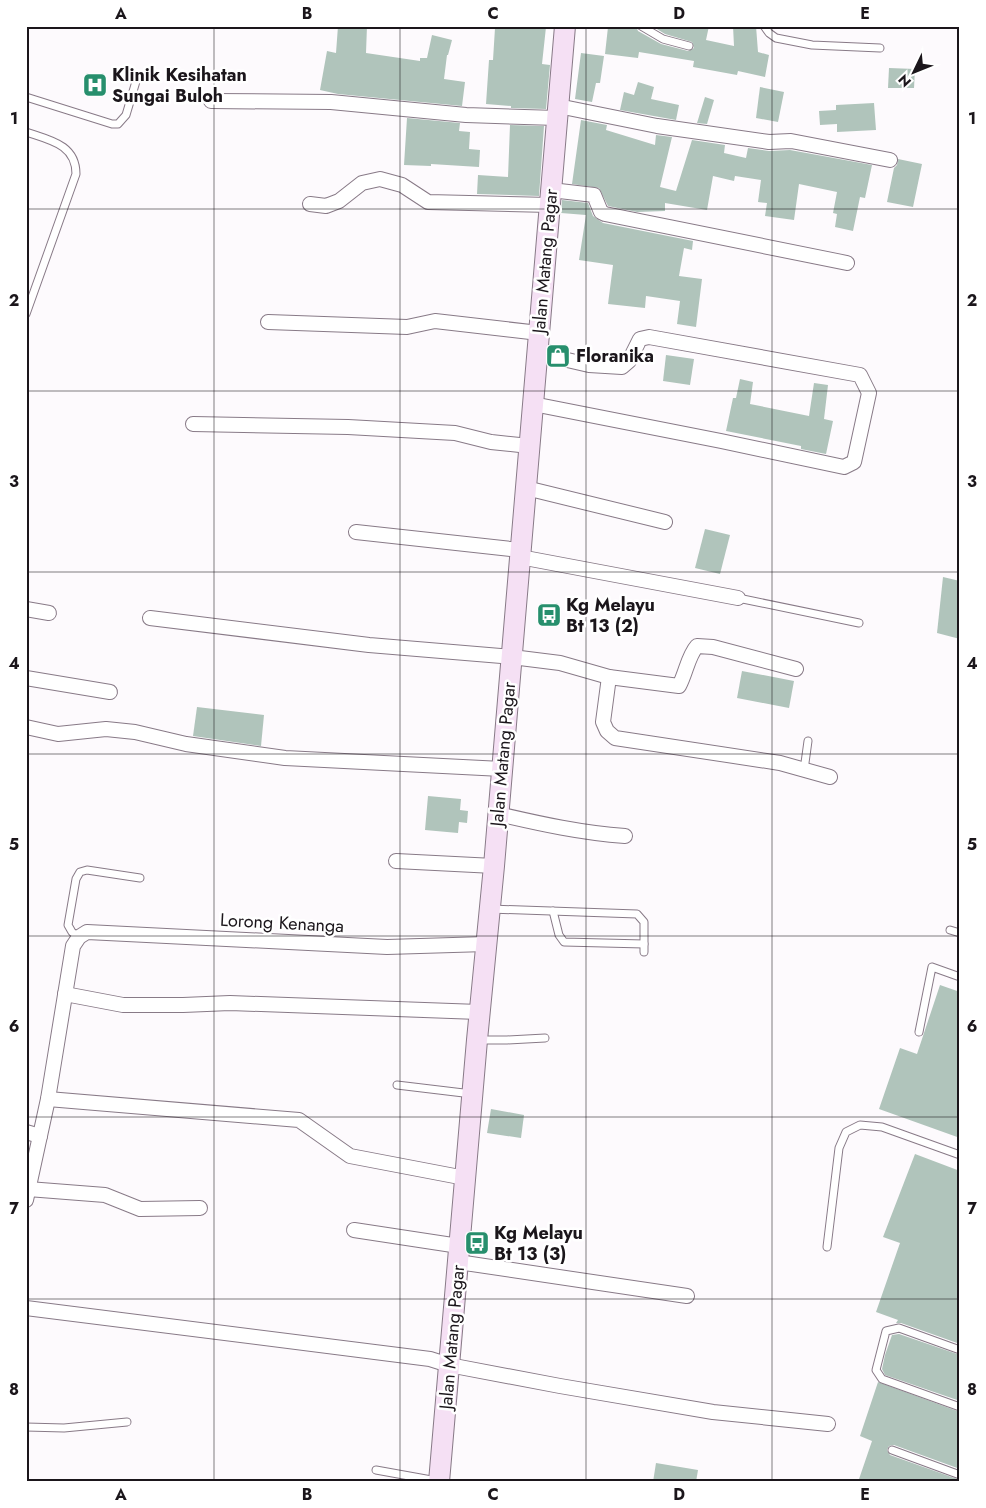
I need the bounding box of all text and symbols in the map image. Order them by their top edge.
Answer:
text: A [114,2,127,25]
text: B [302,2,312,25]
text: C [487,2,499,25]
text: D [673,2,685,25]
text: E [860,2,870,25]
north arrow [888,48,938,98]
place label: Klinik Kesihatan Sungai Buloh [112,62,247,109]
text: N [893,70,916,92]
hospital icon: Klinik Kesihatan Sungai Buloh [82,72,108,98]
text: 1 [10,107,18,130]
text: 1 [968,107,976,130]
street label: Jalan Matang Pagar [526,187,564,336]
text: 2 [9,289,19,312]
text: 2 [967,289,977,312]
shop icon: Floranika [545,343,571,369]
place label: Floranika [576,343,654,369]
text: 3 [9,470,19,493]
text: 3 [967,470,977,493]
place label: Kg Melayu Bt 13 (2) [566,592,655,639]
bus stop icon: Kg Melayu Bt 13 (2) [536,602,562,628]
text: 4 [8,652,20,675]
text: 4 [966,652,978,675]
street label: Jalan Matang Pagar [484,680,522,829]
text: 5 [9,833,19,856]
text: 5 [967,833,977,856]
street label: Lorong Kenanga [219,907,345,939]
text: 6 [9,1015,19,1038]
text: 6 [967,1015,977,1038]
text: 7 [9,1197,19,1220]
text: 7 [967,1197,977,1220]
place label: Kg Melayu Bt 13 (3) [494,1220,583,1267]
bus stop icon: Kg Melayu Bt 13 (3) [464,1230,490,1256]
street label: Jalan Matang Pagar [433,1263,471,1412]
text: 8 [9,1378,19,1401]
text: 8 [967,1378,977,1401]
text: A [114,1483,127,1506]
text: B [302,1483,312,1506]
text: C [487,1483,499,1506]
text: D [673,1483,685,1506]
text: E [860,1483,870,1506]

